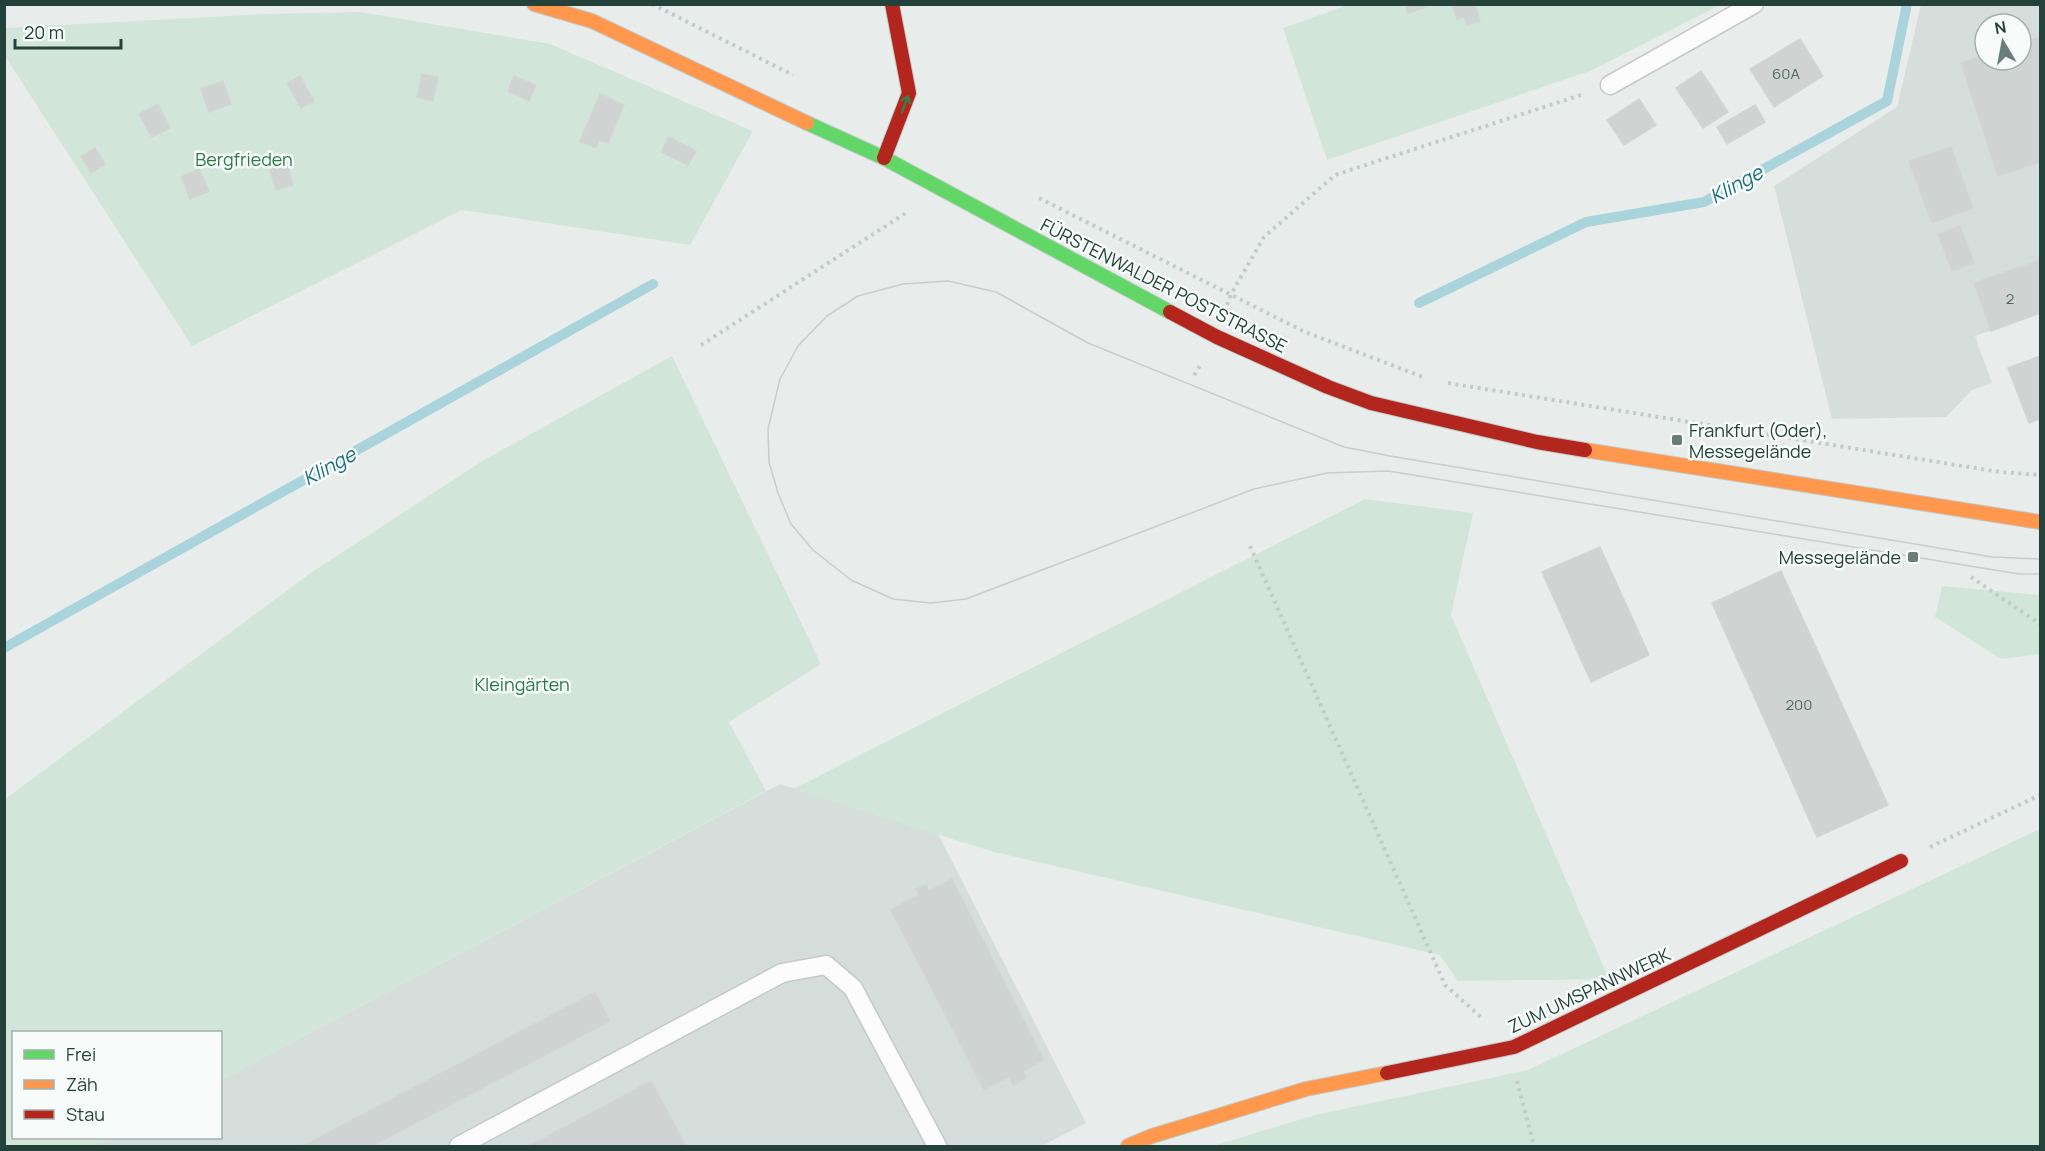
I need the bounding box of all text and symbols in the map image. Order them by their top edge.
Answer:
scale bar [15,12,122,50]
north arrow [1973,12,2033,72]
text: N [1993,15,2008,39]
text: 20 m [24,20,64,44]
house number: 60A [1772,63,1800,84]
one-way arrow [900,95,911,114]
park label: Bergfrieden [195,147,293,171]
water label: Klinge [1705,158,1768,210]
street label: FÜRSTENWALDER POSTSTRASSE [1037,212,1291,358]
house number: 2 [2006,288,2014,309]
place label: Frankfurt (Oder), Messegelände [1689,418,1828,463]
marker: Frankfurt (Oder), Messegelände [1670,433,1684,447]
water label: Klinge [298,440,361,492]
place label: Messegelände [1779,545,1901,569]
marker: Messegelände [1906,550,1920,564]
park label: Kleingärten [474,672,570,696]
house number: 200 [1786,694,1812,715]
street label: ZUM UMSPANNWERK [1504,942,1674,1038]
legend [12,1031,222,1139]
text: Frei [66,1042,96,1066]
text: Zäh [66,1072,98,1096]
text: Stau [66,1102,105,1126]

